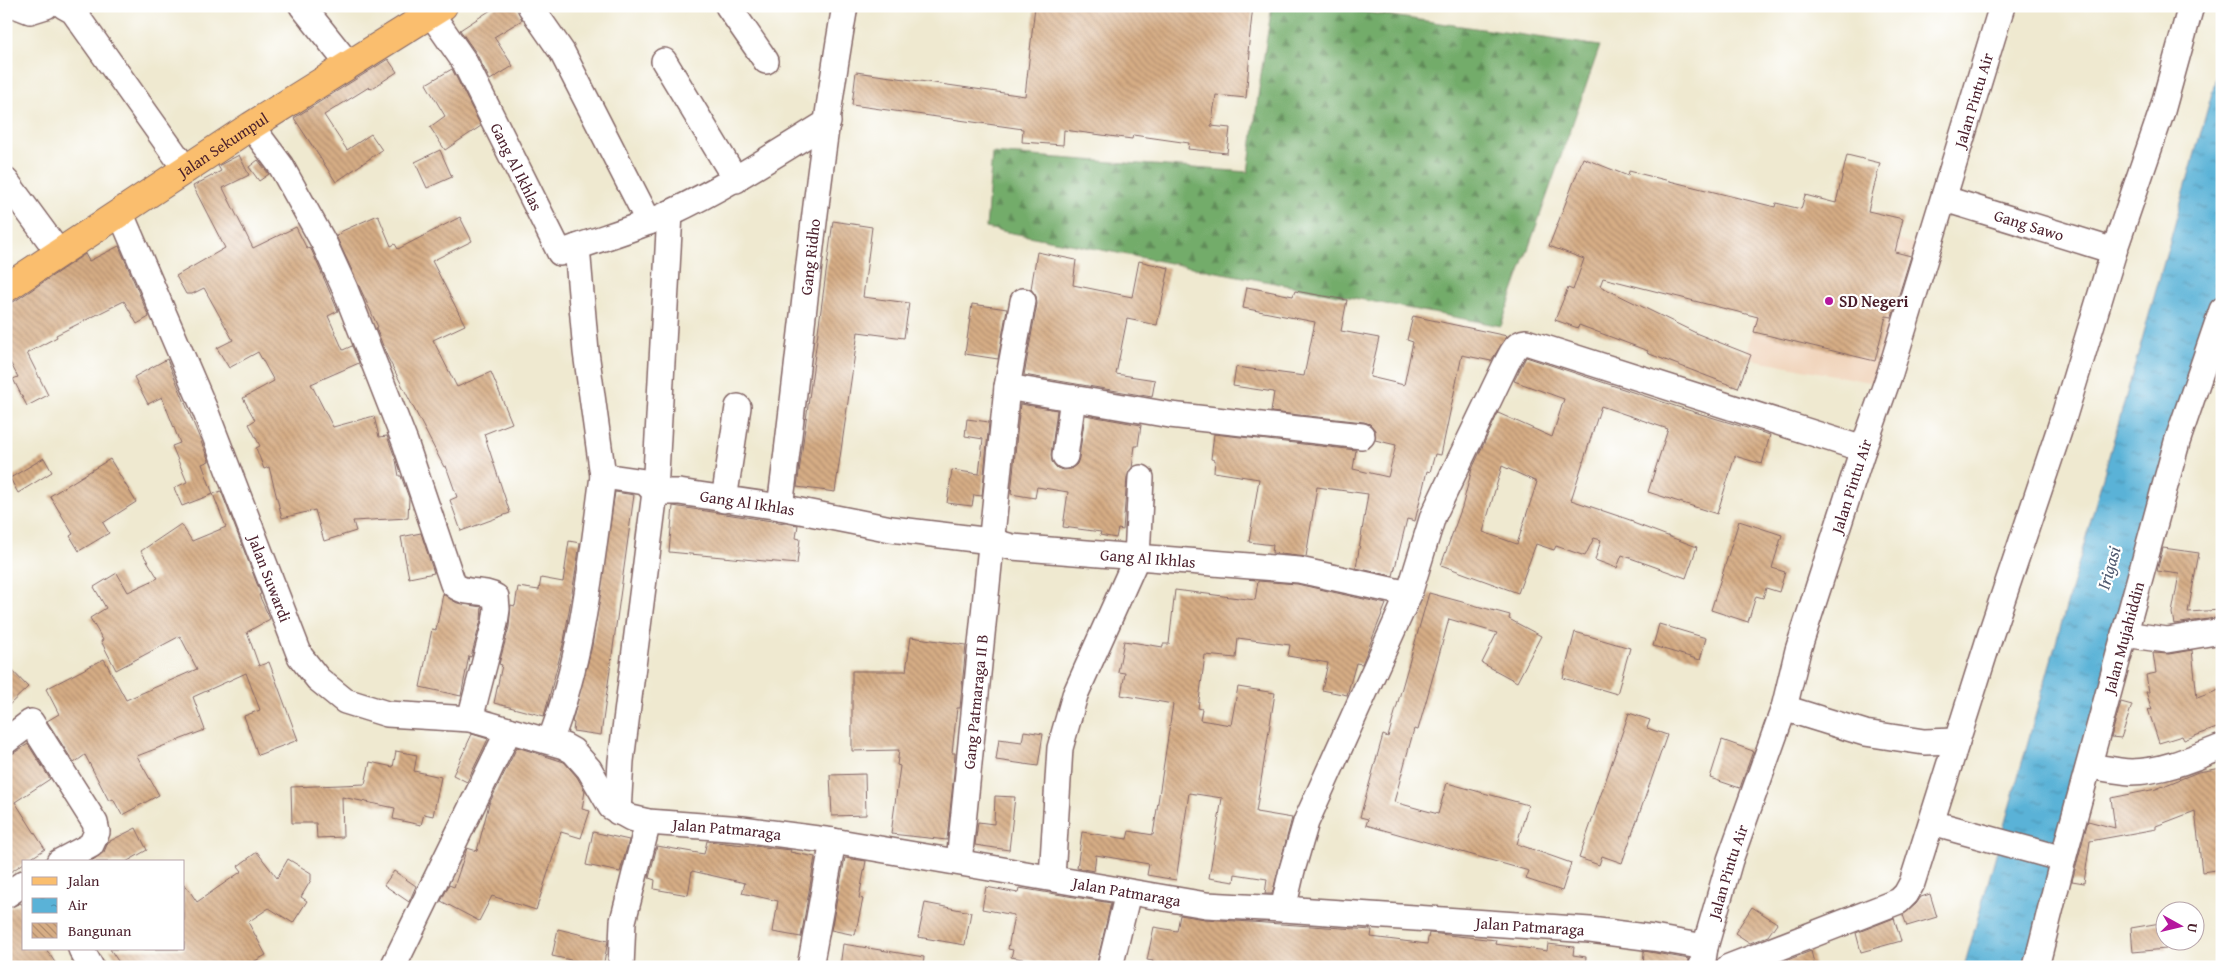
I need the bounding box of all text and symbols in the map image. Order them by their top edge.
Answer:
street label: Jalan Pintu Air [1947,49,1999,152]
street label: Jalan Sekumpul [171,106,273,184]
street label: Gang Al Ikhlas [485,118,549,215]
street label: Gang Sawo [1991,203,2067,247]
street label: Gang Ridho [793,217,826,296]
place label: SD Negeri [1839,289,1909,313]
marker: SD Negeri [1823,295,1835,307]
street label: Jalan Pintu Air [1824,435,1878,538]
street label: Gang Al Ikhlas [698,483,797,522]
street label: Jalan Suwardi [242,529,298,626]
street label: Gang Al Ikhlas [1099,542,1197,574]
water label: Irigasi [2089,543,2128,593]
street label: Jalan Mujahiddin [2096,579,2150,698]
street label: Gang Patmaraga II B [956,633,994,770]
street label: Jalan Patmaraga [670,812,783,846]
street label: Jalan Pintu Air [1701,821,1754,924]
legend [22,860,185,950]
text: Jalan [66,870,100,891]
street label: Jalan Patmaraga [1069,870,1183,913]
text: Air [68,894,88,915]
north arrow [2156,900,2206,950]
street label: Jalan Patmaraga [1473,910,1586,942]
text: Bangunan [68,920,132,941]
text: U [2182,922,2203,934]

